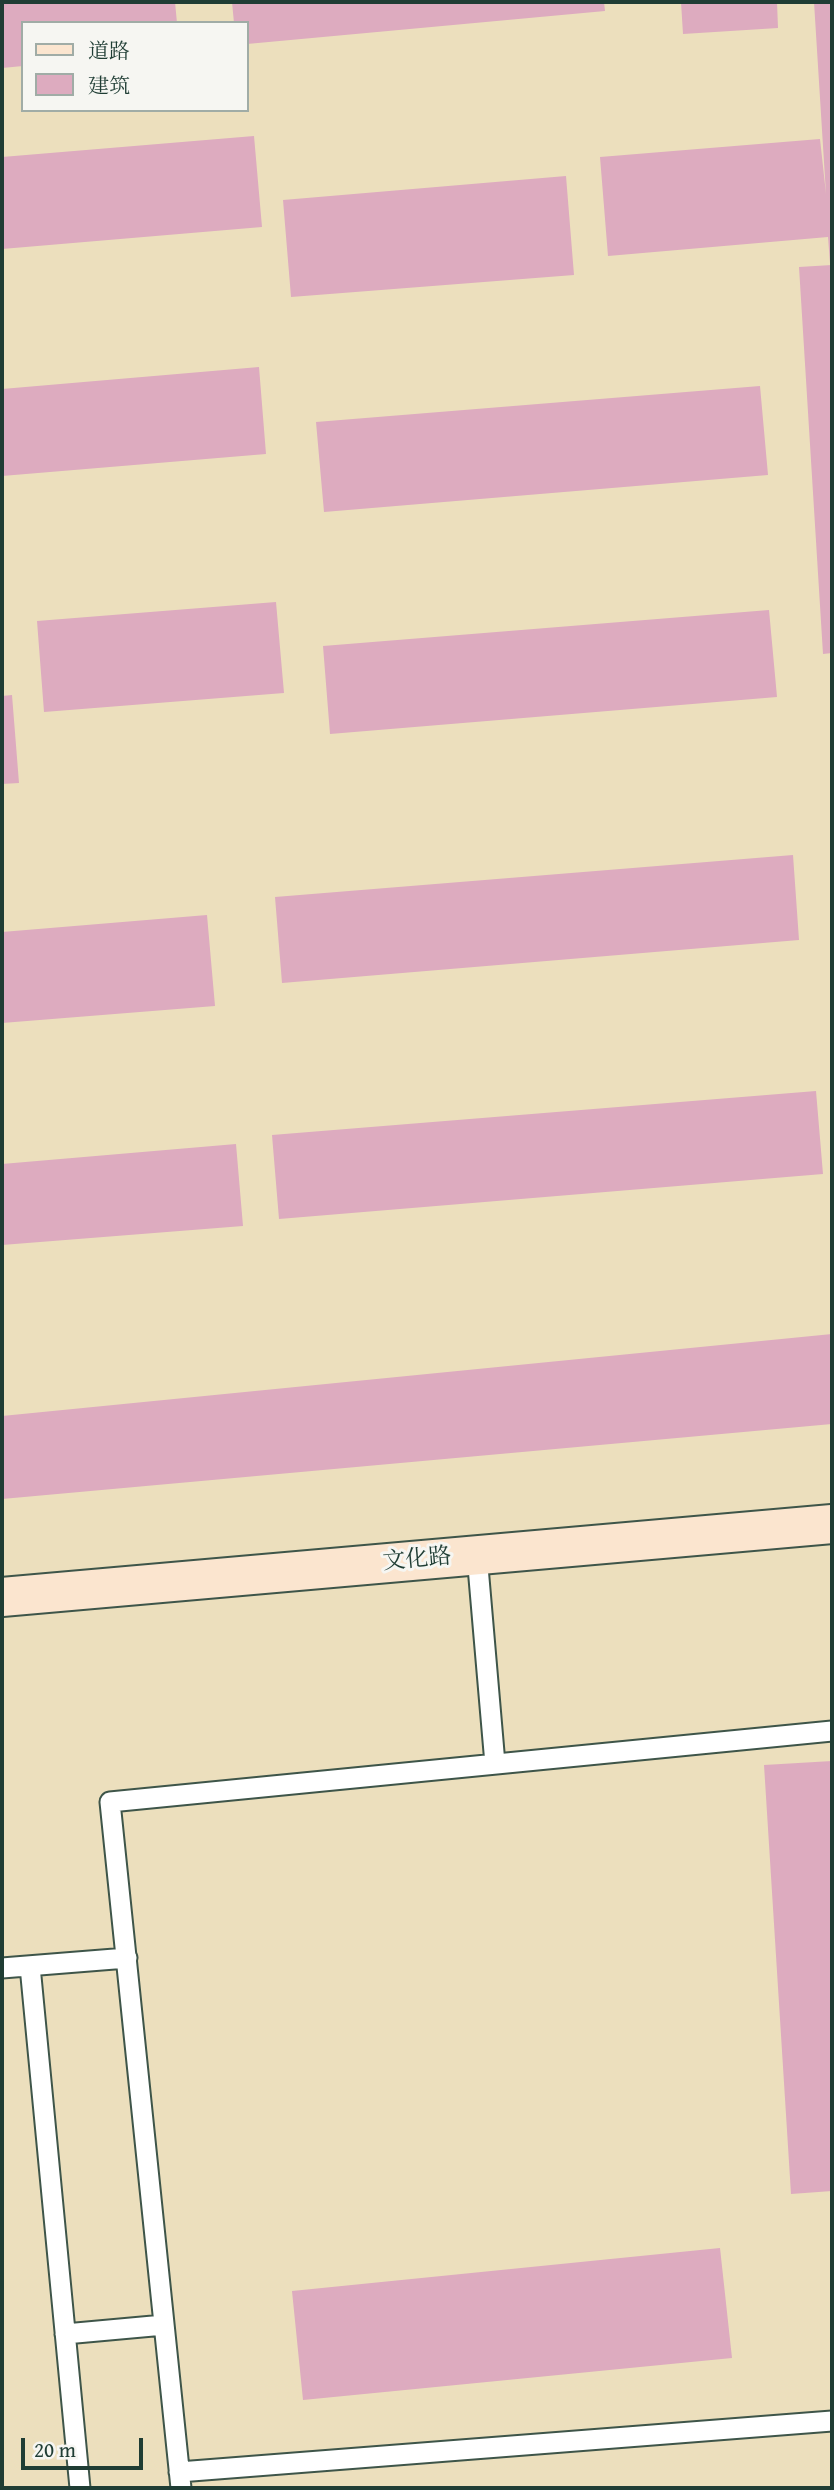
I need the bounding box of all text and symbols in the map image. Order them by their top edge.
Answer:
legend [21,21,248,112]
text: 道路 [88,35,130,66]
text: 建筑 [88,70,130,101]
street label: 文化路 [381,1543,453,1577]
scale bar [24,2424,147,2468]
text: 20 m [34,2434,76,2465]

